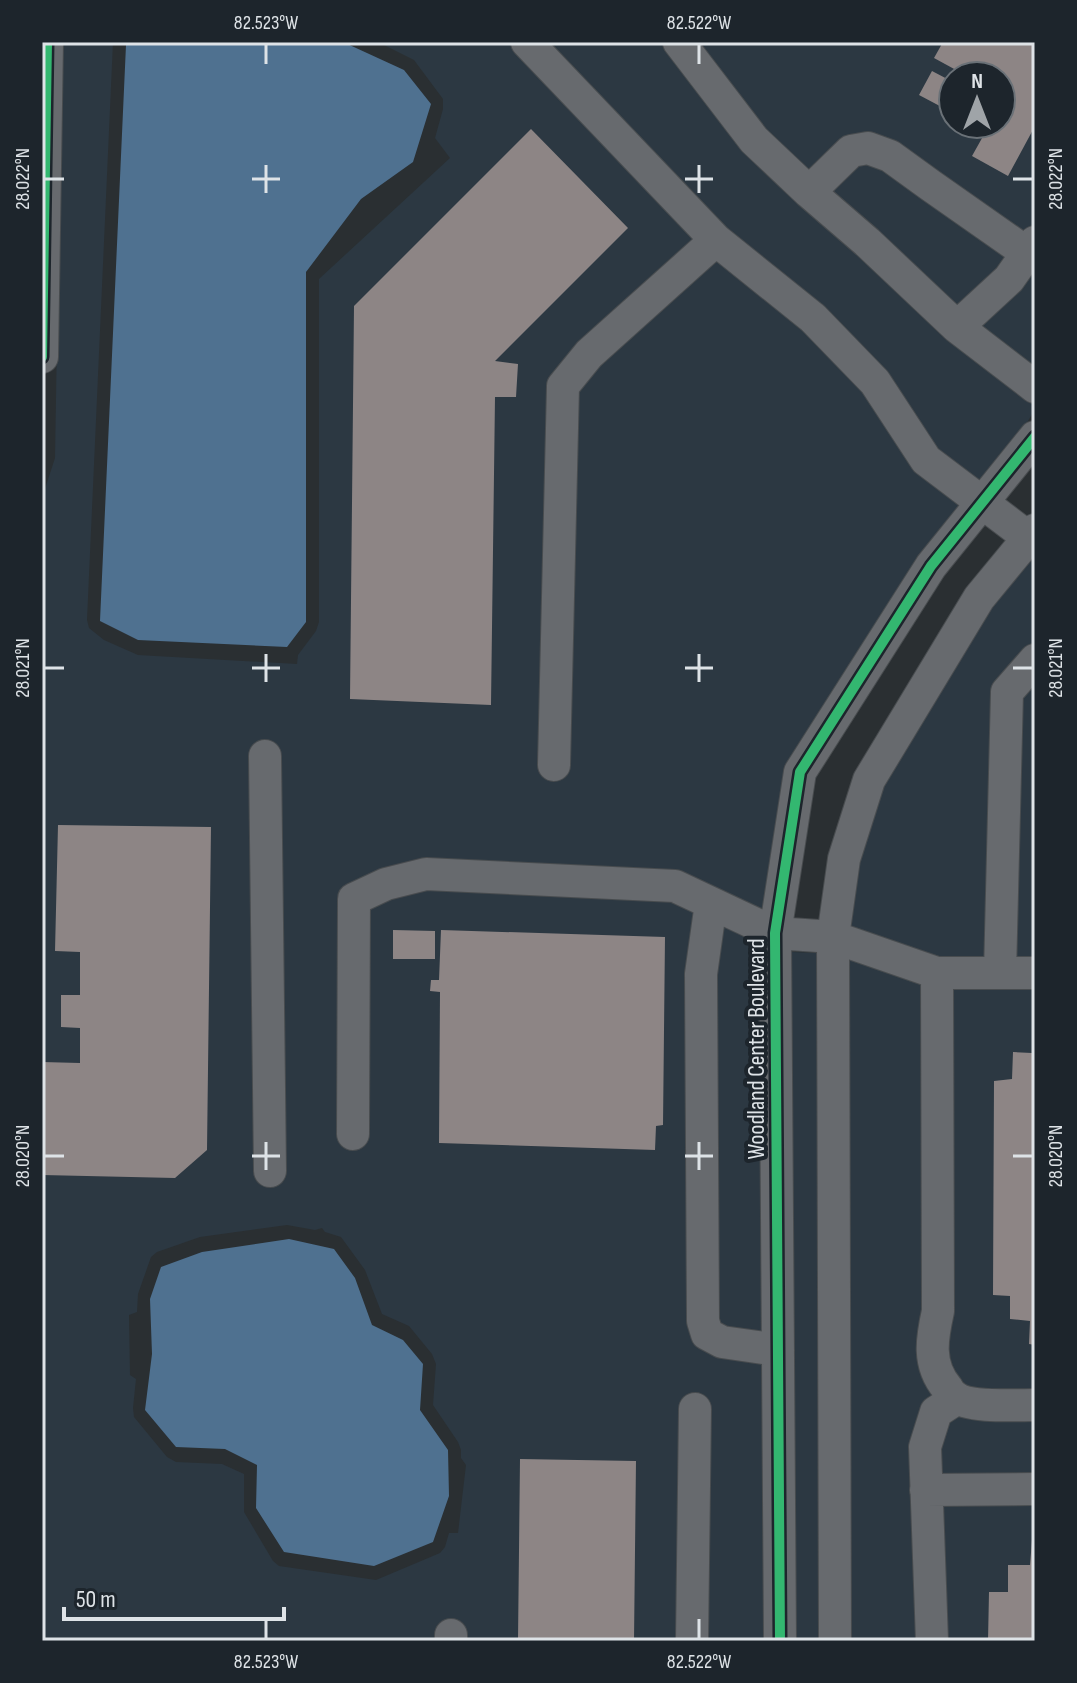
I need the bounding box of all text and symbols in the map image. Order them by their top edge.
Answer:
text: 82.523°W [234,11,298,35]
text: 82.522°W [667,11,731,35]
north arrow [937,60,1017,140]
text: N [971,68,983,95]
text: 28.022°N [11,148,35,210]
text: 28.022°N [1044,148,1068,210]
text: 28.021°N [11,638,35,698]
text: 28.021°N [1044,638,1068,698]
street label: Woodland Center Boulevard [742,938,771,1160]
text: 28.020°N [11,1125,35,1187]
text: 28.020°N [1044,1125,1068,1187]
scale bar [64,1571,284,1621]
text: 50 m [76,1585,116,1614]
text: 82.523°W [234,1650,298,1674]
text: 82.522°W [667,1650,731,1674]

